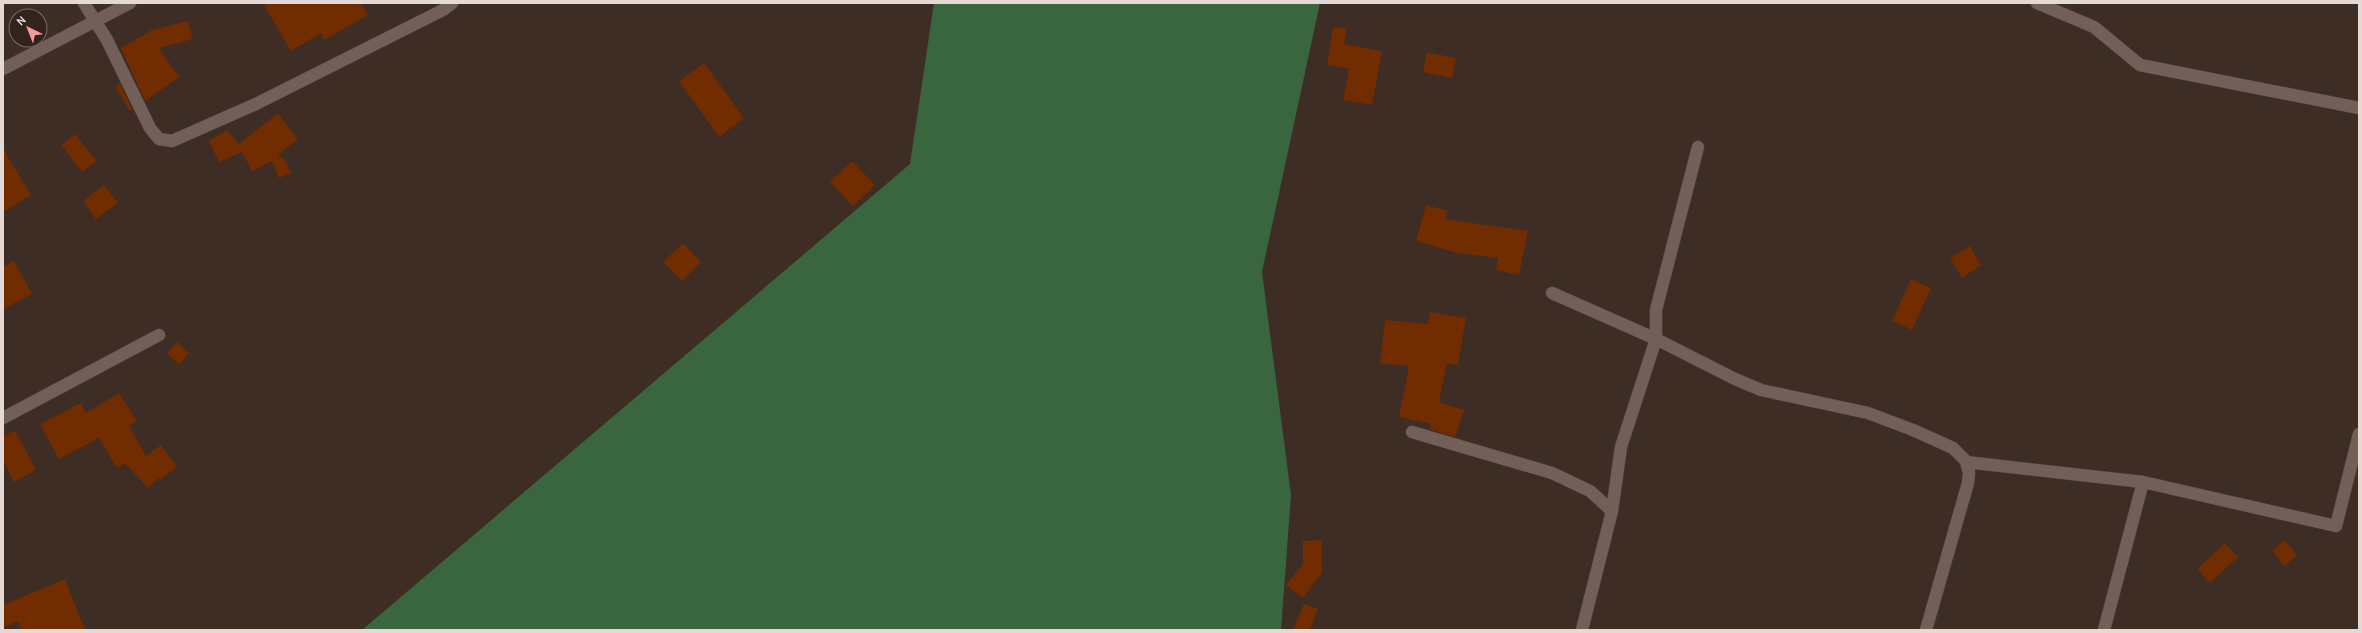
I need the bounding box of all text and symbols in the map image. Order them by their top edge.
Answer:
north arrow [8,8,48,48]
text: N [14,13,29,28]

